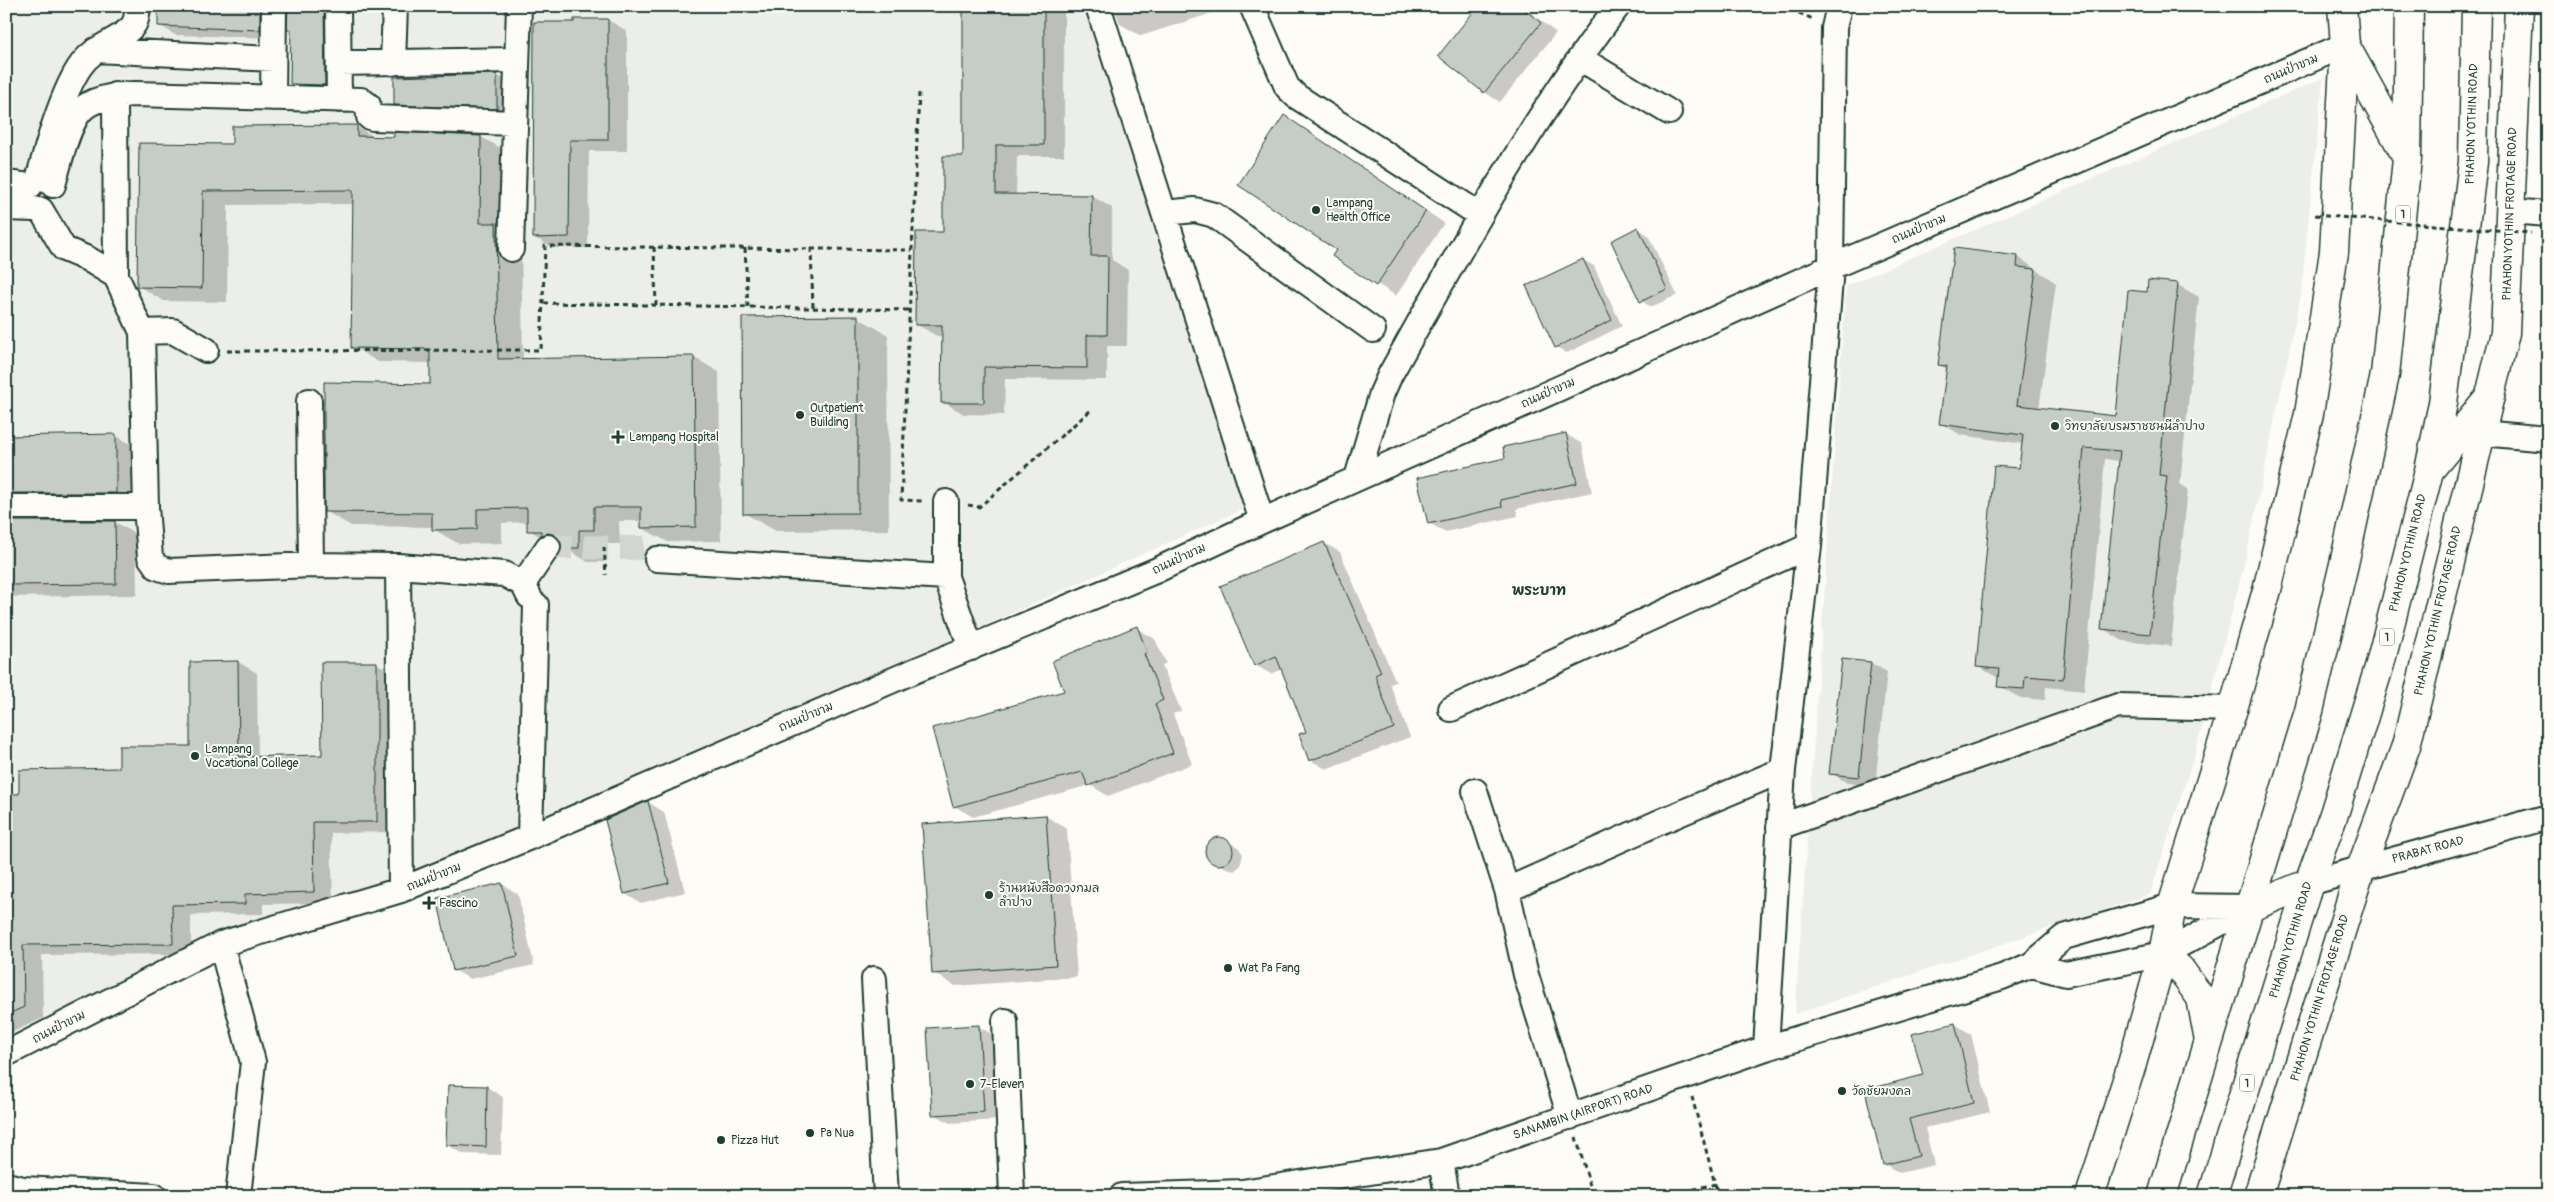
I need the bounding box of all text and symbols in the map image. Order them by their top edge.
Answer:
street label: ถนนป่าขาม [2261,50,2320,87]
street label: PHAHON YOTHIN ROAD [2462,63,2482,185]
street label: PHAHON YOTHIN FROTAGE ROAD [2499,127,2521,301]
place label: Lampang Health Office [1326,196,1390,225]
marker: Lampang Health Office [1310,204,1322,216]
road number: 1 [2396,205,2410,222]
street label: ถนนป่าขาม [1889,210,1948,247]
street label: ถนนป่าขาม [1518,374,1577,412]
place label: Outpatient Building [810,401,864,430]
marker: Outpatient Building [794,409,806,421]
place label: วิทยาลัยบรมราชชนนีลำปาง [2065,419,2205,434]
marker: วิทยาลัยบรมราชชนนีลำปาง [2049,420,2061,432]
marker: Lampang Hospital [611,430,625,444]
place label: Lampang Hospital [629,430,719,445]
street label: PHAHON YOTHIN ROAD [2386,492,2430,613]
street label: PHAHON YOTHIN FROTAGE ROAD [2411,524,2465,697]
street label: ถนนป่าขาม [1149,539,1208,578]
district label: พระบาท [1512,582,1566,599]
road number: 1 [2380,628,2394,646]
street label: ถนนป่าขาม [776,698,835,735]
place label: Lampang Vocational College [205,742,299,771]
marker: Lampang Vocational College [189,750,201,762]
street label: PRABAT ROAD [2390,833,2466,867]
street label: ถนนป่าขาม [404,858,463,895]
place label: ร้านหนังสือดวงกมล ลำปาง [999,880,1099,910]
street label: PHAHON YOTHIN ROAD [2266,880,2316,1000]
marker: ร้านหนังสือดวงกมล ลำปาง [983,889,995,901]
place label: Fascino [439,896,479,911]
marker: Fascino [423,897,435,909]
street label: PHAHON YOTHIN FROTAGE ROAD [2287,912,2353,1083]
place label: Wat Pa Fang [1238,961,1300,976]
marker: Wat Pa Fang [1222,962,1234,974]
street label: ถนนป่าขาม [29,1006,88,1047]
road number: 1 [2240,1074,2254,1092]
place label: 7-Eleven [980,1077,1025,1092]
marker: 7-Eleven [964,1078,976,1090]
street label: SANAMBIN (AIRPORT) ROAD [1511,1081,1655,1143]
place label: วัดชัยมงคล [1852,1084,1911,1099]
marker: วัดชัยมงคล [1836,1085,1848,1097]
place label: Pa Nua [820,1126,854,1141]
marker: Pa Nua [804,1127,816,1139]
place label: Pizza Hut [731,1133,779,1148]
marker: Pizza Hut [715,1134,727,1146]

